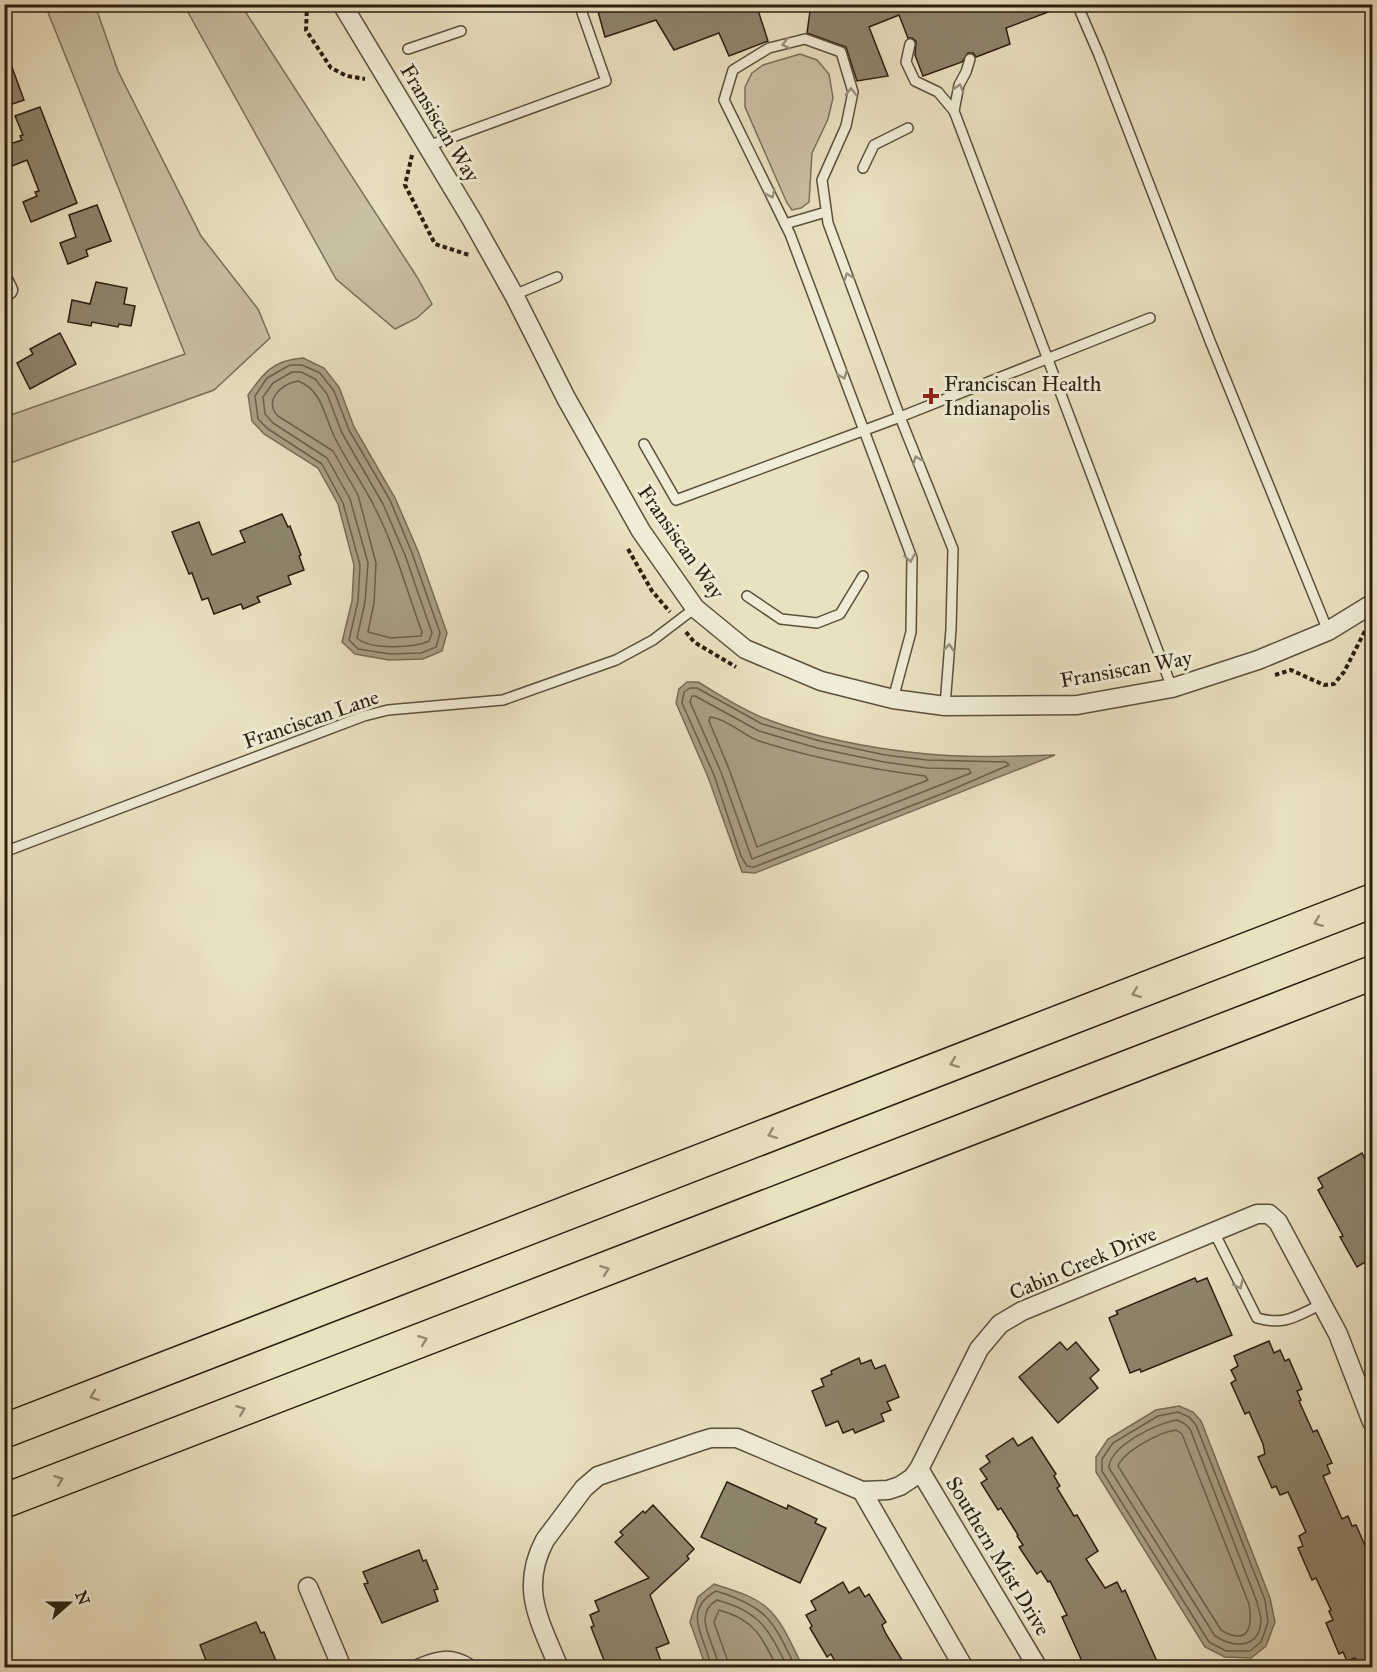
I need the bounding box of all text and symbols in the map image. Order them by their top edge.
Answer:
one-way arrow [781,37,791,50]
street label: Fransiscan Way [394,59,486,188]
one-way arrow [952,83,964,94]
one-way arrow [844,88,857,97]
one-way arrow [763,188,775,199]
one-way arrow [843,273,855,284]
one-way arrow [835,369,848,380]
place label: Franciscan Health Indianapolis [944,371,1102,421]
marker: Franciscan Health Indianapolis [922,387,940,405]
one-way arrow [912,455,924,466]
street label: Fransiscan Way [632,480,731,605]
one-way arrow [903,553,916,563]
one-way arrow [943,643,956,652]
street label: Fransiscan Way [1058,644,1195,693]
street label: Franciscan Lane [240,684,382,754]
one-way arrow [1313,915,1324,928]
one-way arrow [1131,986,1142,998]
one-way arrow [949,1056,960,1068]
one-way arrow [768,1126,778,1139]
street label: Cabin Creek Drive [1006,1220,1161,1306]
one-way arrow [599,1264,610,1277]
one-way arrow [1232,1278,1244,1289]
one-way arrow [417,1335,428,1347]
one-way arrow [89,1389,100,1402]
one-way arrow [235,1405,246,1417]
street label: Southern Mist Drive [940,1472,1056,1641]
one-way arrow [53,1475,64,1487]
north arrow [39,1573,99,1633]
text: N [71,1588,94,1608]

